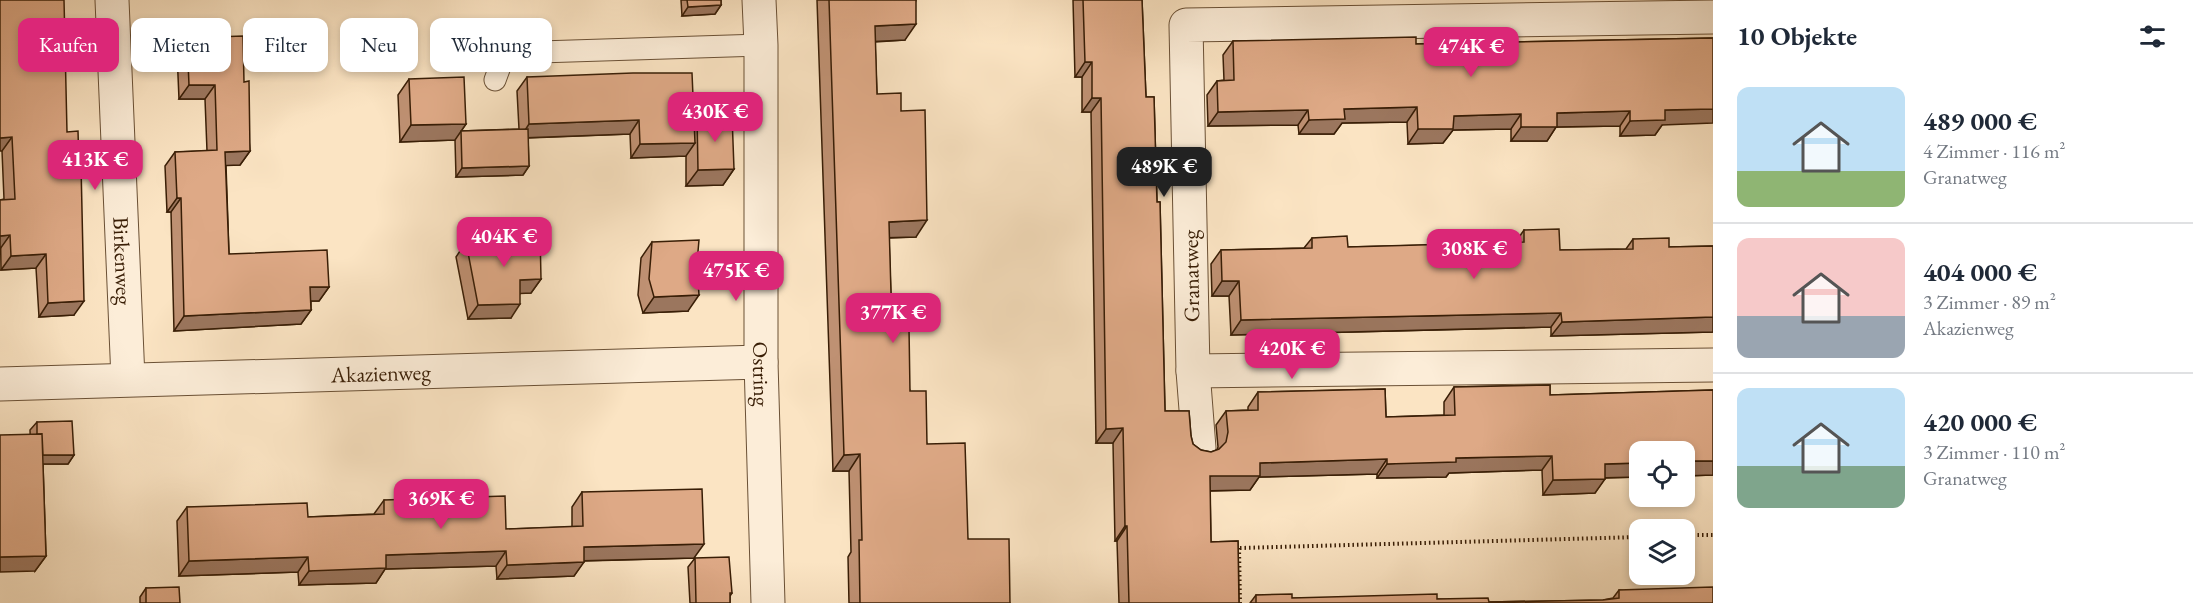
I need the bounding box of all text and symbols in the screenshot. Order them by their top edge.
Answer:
chip: Kaufen [18,18,119,72]
chip: Mieten [131,18,231,72]
chip: Filter [243,18,328,72]
chip: Neu [340,18,418,72]
chip: Wohnung [430,18,552,72]
text: 10 Objekte [1737,19,1857,53]
icon: filters [2136,20,2169,53]
pin: 474K € [1422,27,1520,78]
text: 474K € [1438,33,1504,59]
pin: 430K € [666,92,764,143]
text: 430K € [682,98,748,124]
text: 489 000 € [1923,104,2037,138]
icon: home [1785,111,1857,183]
text: 4 Zimmer · 116 m² [1923,138,2066,164]
pin: 413K € [46,140,144,191]
text: 413K € [62,146,128,172]
pin: 489K € [1115,147,1213,198]
text: 489K € [1131,153,1197,179]
text: Granatweg [1923,164,2007,190]
street label: Birkenweg [107,216,139,306]
pin: 404K € [455,217,553,268]
text: 404K € [471,223,537,249]
street label: Granatweg [1176,229,1206,322]
pin: 308K € [1425,229,1523,280]
text: 308K € [1441,235,1507,261]
pin: 475K € [687,251,785,302]
text: 404 000 € [1923,255,2037,289]
text: 475K € [703,257,769,283]
icon: home [1785,262,1857,334]
text: 3 Zimmer · 89 m² [1923,289,2056,315]
pin: 377K € [844,293,942,344]
text: 377K € [860,299,926,325]
text: Akazienweg [1923,315,2014,341]
pin: 420K € [1243,329,1341,380]
text: 420K € [1259,335,1325,361]
street label: Ostring [747,342,777,407]
street label: Akazienweg [329,357,432,389]
text: 420 000 € [1923,405,2037,439]
icon: home [1785,412,1857,484]
text: 3 Zimmer · 110 m² [1923,439,2066,465]
map controls [1629,441,1695,585]
button: locate [1629,441,1695,507]
text: Granatweg [1923,465,2007,491]
pin: 369K € [392,479,490,530]
text: 369K € [408,485,474,511]
button: layers [1629,519,1695,585]

